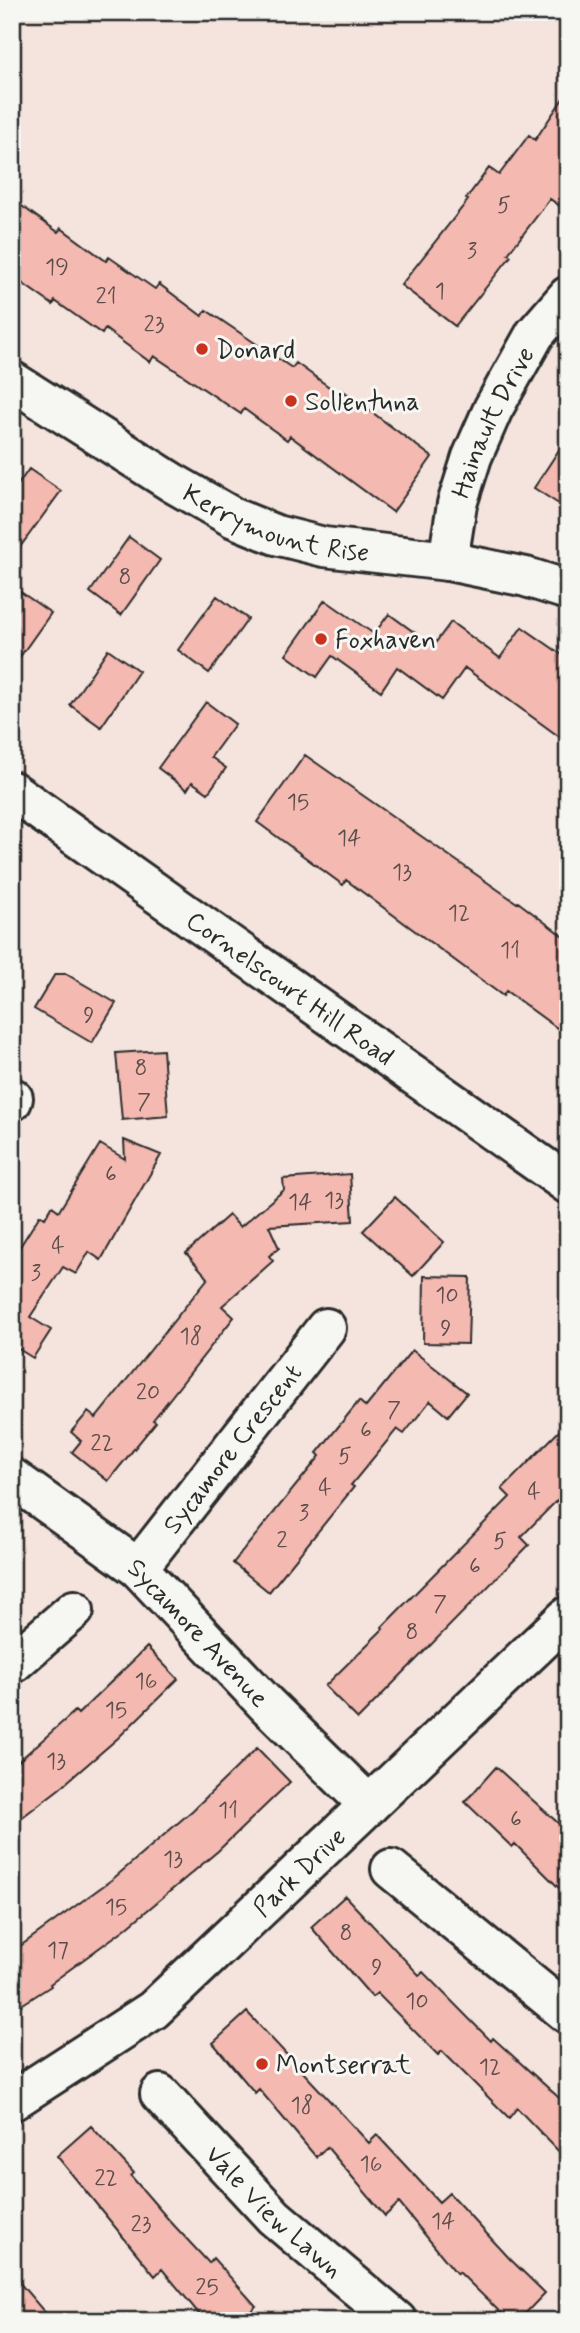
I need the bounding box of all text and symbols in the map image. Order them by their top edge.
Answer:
house number: 5 [497,191,511,221]
house number: 3 [467,237,477,267]
house number: 19 [45,253,69,283]
house number: 1 [435,277,445,307]
house number: 21 [95,282,117,312]
house number: 23 [144,310,165,340]
place label: Donard [216,334,295,368]
marker: Donard [194,341,210,357]
street label: Hainault Drive [445,341,544,503]
place label: Sollentuna [305,386,420,420]
marker: Sollentuna [283,393,299,409]
street label: Kerrymount Rise [176,477,371,571]
house number: 8 [119,563,131,593]
place label: Foxhaven [335,624,436,658]
marker: Foxhaven [313,631,329,647]
house number: 15 [287,788,309,818]
house number: 14 [337,824,361,854]
house number: 13 [392,858,412,888]
house number: 12 [448,899,470,929]
street label: Cornelscourt Hill Road [179,904,400,1075]
house number: 11 [500,936,520,966]
house number: 9 [83,1001,95,1031]
house number: 8 [135,1054,147,1084]
house number: 7 [137,1088,151,1118]
house number: 6 [105,1160,117,1190]
house number: 13 [324,1186,344,1216]
house number: 14 [288,1188,312,1218]
house number: 4 [51,1231,65,1261]
house number: 3 [31,1259,41,1289]
house number: 10 [435,1281,459,1311]
house number: 9 [440,1314,452,1344]
house number: 18 [180,1322,202,1352]
street label: Sycamore Crescent [156,1358,311,1542]
house number: 20 [136,1378,160,1408]
house number: 7 [387,1396,401,1426]
house number: 6 [360,1416,372,1446]
house number: 22 [90,1429,114,1459]
house number: 5 [338,1442,352,1472]
house number: 4 [318,1473,332,1503]
house number: 4 [527,1477,541,1507]
house number: 3 [299,1499,309,1529]
house number: 2 [276,1526,288,1556]
house number: 5 [493,1527,507,1557]
street label: Sycamore Avenue [120,1551,275,1715]
house number: 6 [469,1552,481,1582]
house number: 7 [433,1590,447,1620]
house number: 8 [406,1618,418,1648]
house number: 16 [135,1667,158,1697]
house number: 15 [105,1696,127,1726]
house number: 13 [46,1747,66,1777]
house number: 11 [218,1796,238,1826]
house number: 6 [510,1805,522,1835]
street label: Park Drive [247,1821,354,1925]
house number: 13 [163,1845,183,1875]
house number: 15 [105,1893,127,1923]
house number: 8 [340,1919,352,1949]
house number: 17 [47,1936,69,1966]
house number: 9 [371,1953,383,1983]
house number: 10 [405,1987,429,2017]
place label: Montserrat [276,2049,411,2083]
house number: 12 [479,2053,501,2083]
marker: Montserrat [254,2056,270,2072]
house number: 18 [291,2091,313,2121]
street label: Vale View Lawn [197,2139,349,2287]
house number: 16 [360,2150,383,2180]
house number: 22 [94,2164,118,2194]
house number: 14 [431,2207,455,2237]
house number: 23 [131,2210,152,2240]
house number: 25 [195,2273,219,2303]

